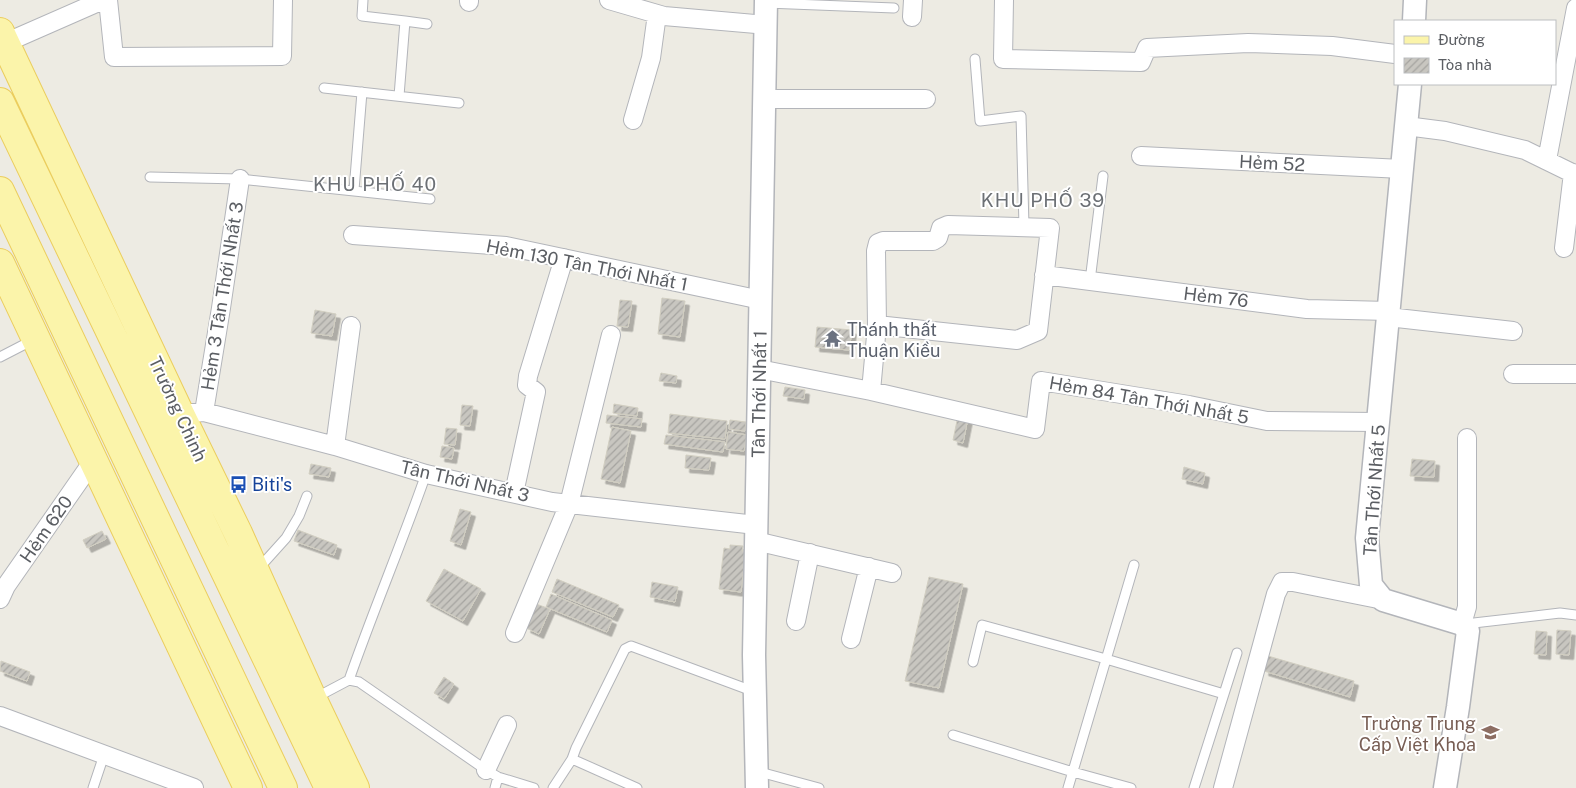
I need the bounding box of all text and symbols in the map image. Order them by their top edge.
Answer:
legend [1394,20,1556,85]
text: Đường [1438,31,1485,48]
text: Tòa nhà [1438,56,1492,73]
street label: Hẻm 52 [1238,151,1306,175]
district label: KHU PHỐ 40 [313,171,437,195]
district label: KHU PHỐ 39 [981,187,1105,211]
street label: Hẻm 3 Tân Thới Nhất 3 [197,200,247,392]
street label: Hẻm 130 Tân Thới Nhất 1 [484,235,690,295]
street label: Hẻm 76 [1182,283,1250,311]
place label: Thánh thất Thuận Kiều [847,319,941,361]
temple icon: Thánh thất Thuận Kiều [823,329,843,349]
street label: Tân Thới Nhất 1 [747,330,771,458]
street label: Trường Chinh [145,353,211,465]
street label: Hẻm 84 Tân Thới Nhất 5 [1047,372,1251,428]
street label: Tân Thới Nhất 5 [1359,424,1389,556]
street label: Tân Thới Nhất 3 [399,456,531,506]
bus stop icon: Biti's [228,474,248,494]
place label: Biti's [252,474,292,495]
street label: Hẻm 620 [15,492,77,566]
place label: Trường Trung Cấp Việt Khoa [1359,713,1476,755]
school or university icon: Trường Trung Cấp Việt Khoa [1480,723,1500,743]

